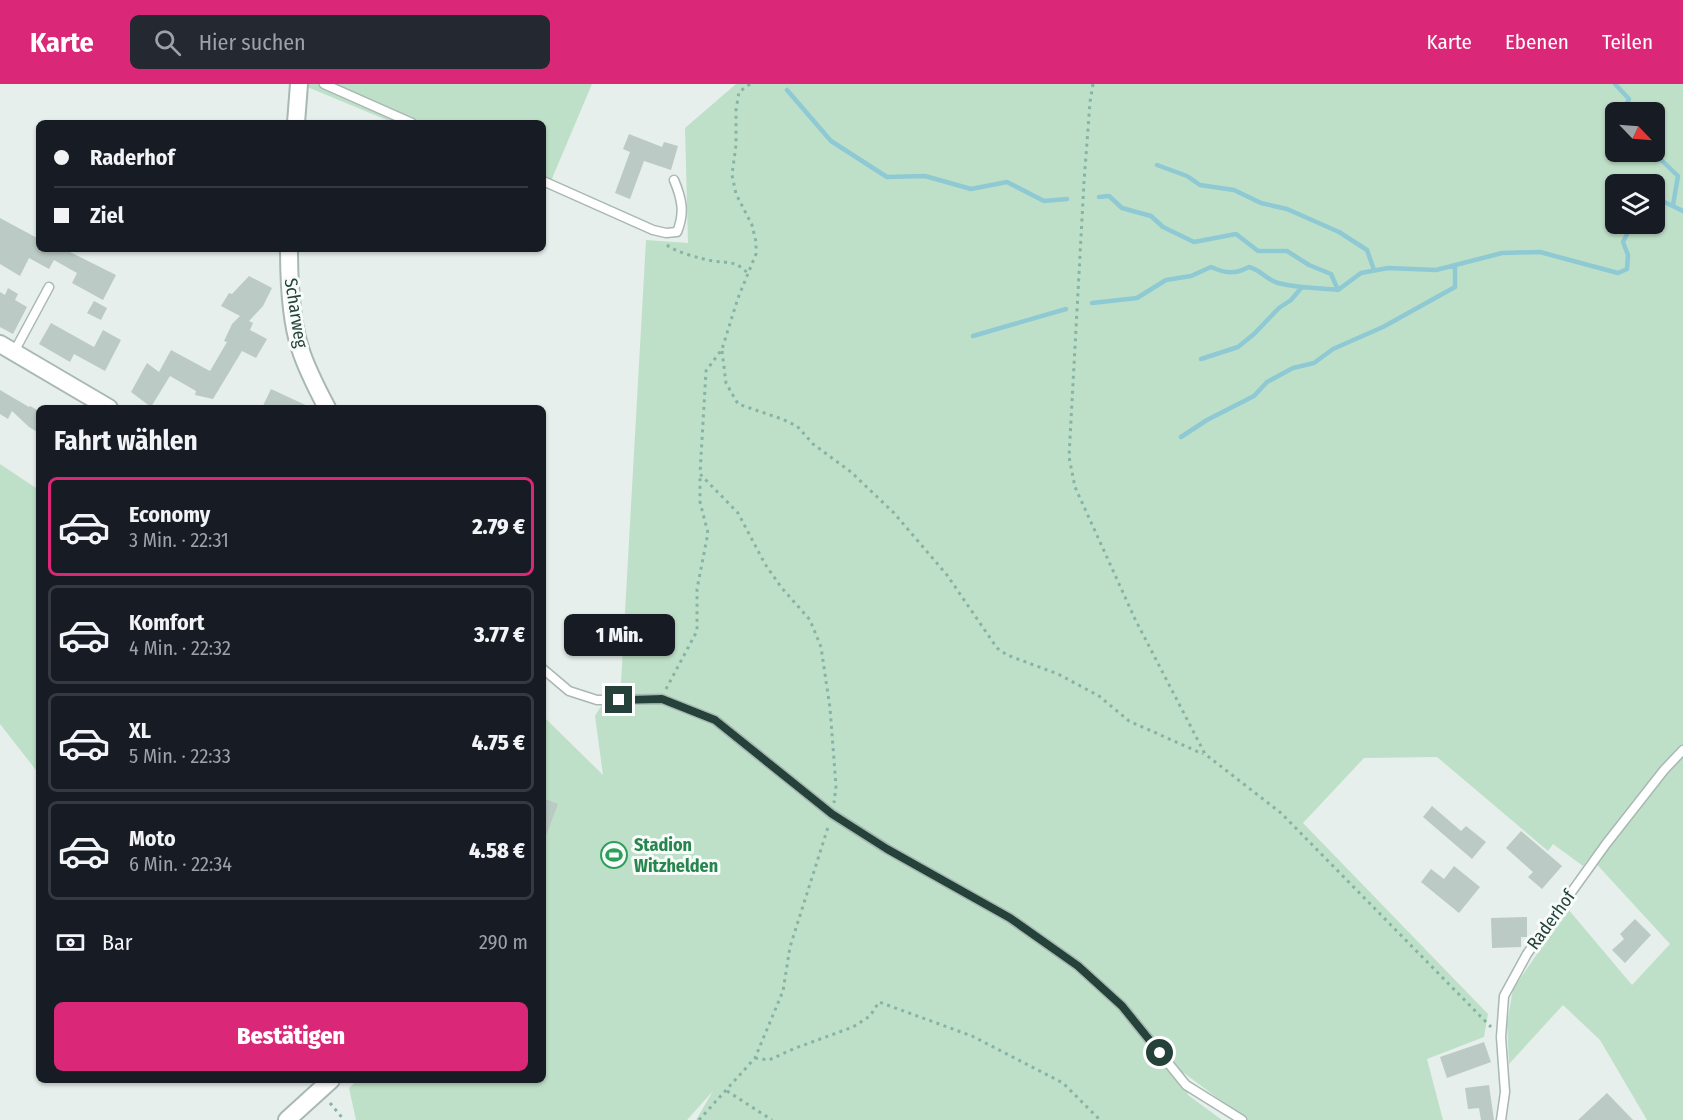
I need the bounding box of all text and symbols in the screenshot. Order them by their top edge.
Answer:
search box [130,15,550,69]
text: Karte [30,26,94,59]
icon: search [151,26,184,59]
text: Hier suchen [199,29,306,56]
text: Karte [1426,29,1472,55]
text: Ebenen [1505,29,1569,55]
text: Teilen [1602,29,1653,55]
north arrow [1605,102,1665,162]
map controls [1605,102,1665,234]
text: Raderhof [90,144,175,171]
button: layers [1605,174,1665,234]
text: Ziel [90,202,124,229]
street label: Scharweg [280,277,312,350]
text: Fahrt wählen [54,425,198,457]
icon: car [57,500,111,554]
text: Economy [129,501,210,528]
text: 2.79 € [472,513,525,540]
text: 3 Min. · 22:31 [129,528,229,552]
icon: car [57,608,111,662]
text: Komfort [129,609,204,636]
callout: 1 Min. [564,613,674,655]
text: 3.77 € [474,621,525,648]
text: 1 Min. [596,623,643,647]
text: 4 Min. · 22:32 [129,636,231,660]
route end [605,686,632,713]
icon: car [57,716,111,770]
text: XL [129,717,151,744]
text: 4.75 € [472,729,525,756]
text: 5 Min. · 22:33 [129,744,231,768]
icon: car [57,824,111,878]
text: Moto [129,825,176,852]
place label: Stadion Witzhelden [634,834,718,877]
text: 4.58 € [469,837,525,864]
sports icon: Stadion Witzhelden [599,840,629,870]
text: 6 Min. · 22:34 [129,852,232,876]
street label: Raderhof [1522,885,1581,954]
icon: cash [54,926,87,959]
text: Bar [102,929,133,956]
text: 290 m [479,930,528,954]
button: Bestätigen [54,1002,528,1071]
route start [1146,1039,1173,1066]

